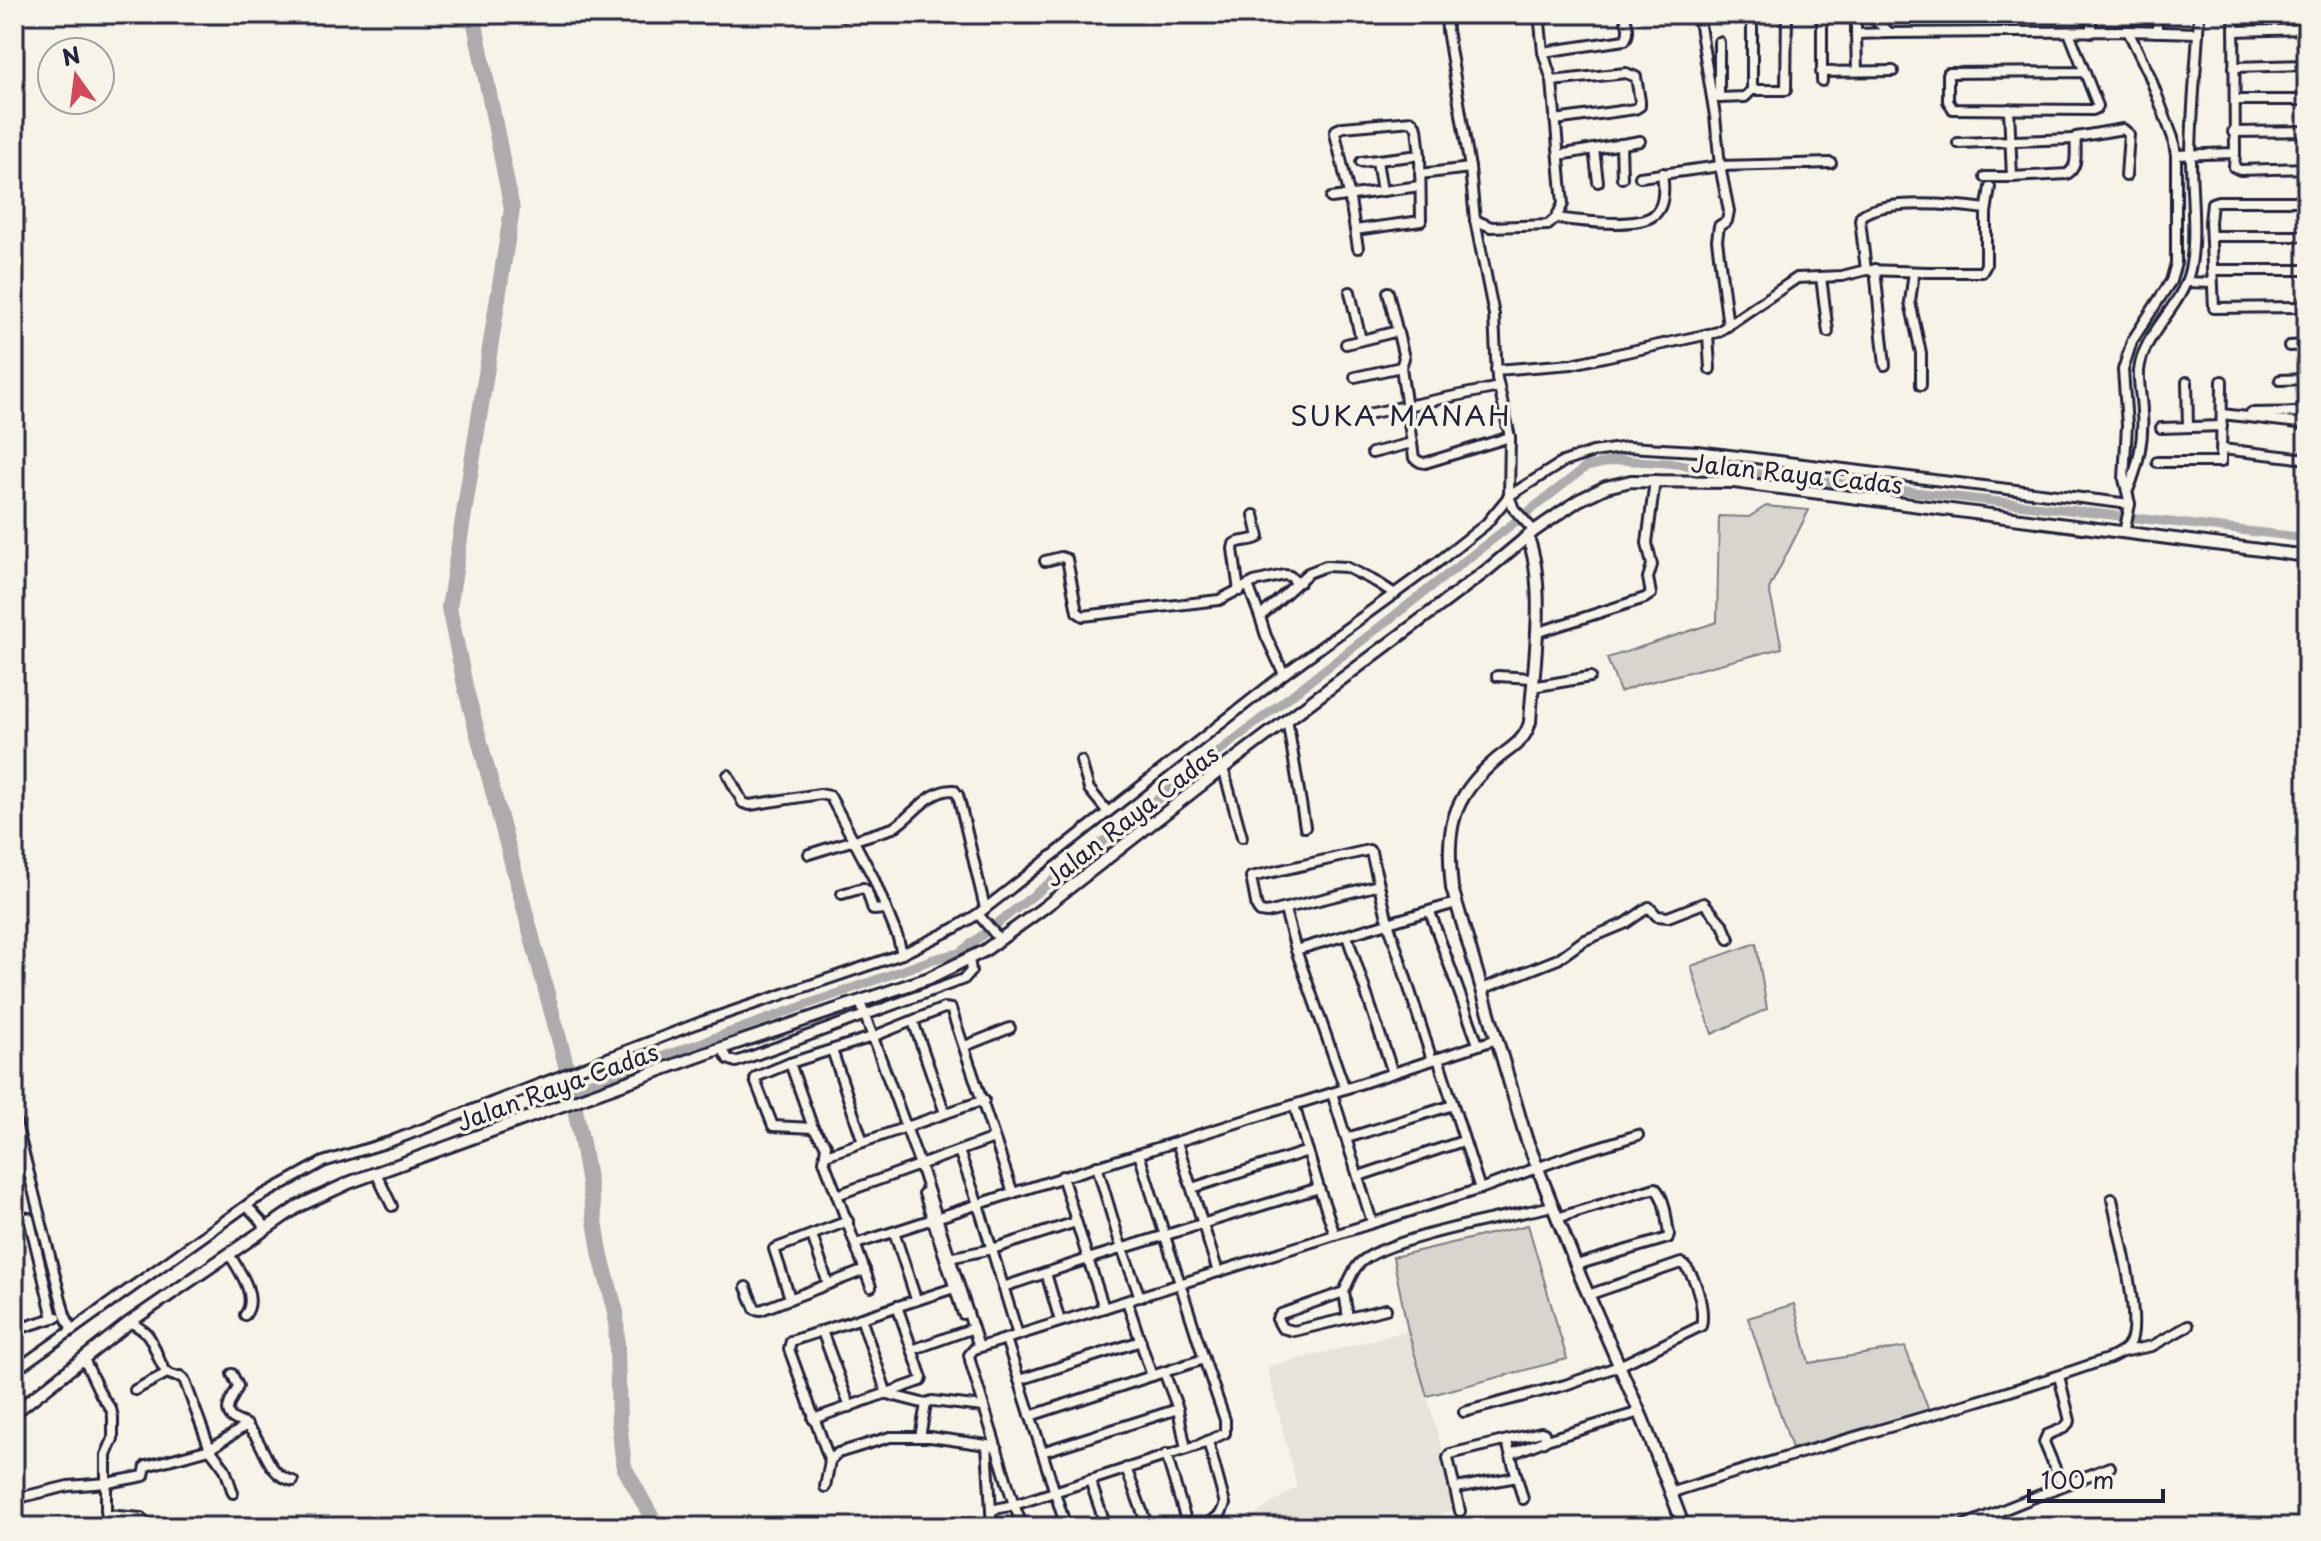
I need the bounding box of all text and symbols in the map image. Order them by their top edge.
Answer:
north arrow [36,36,116,116]
text: N [58,37,83,73]
district label: SUKA MANAH [1290,393,1512,436]
street label: Jalan Raya Cadas [1690,444,1905,502]
street label: Jalan Raya Cadas [1036,735,1226,895]
street label: Jalan Raya Cadas [451,1033,663,1139]
scale bar [2029,1453,2163,1503]
text: 100 m [2041,1461,2114,1497]

